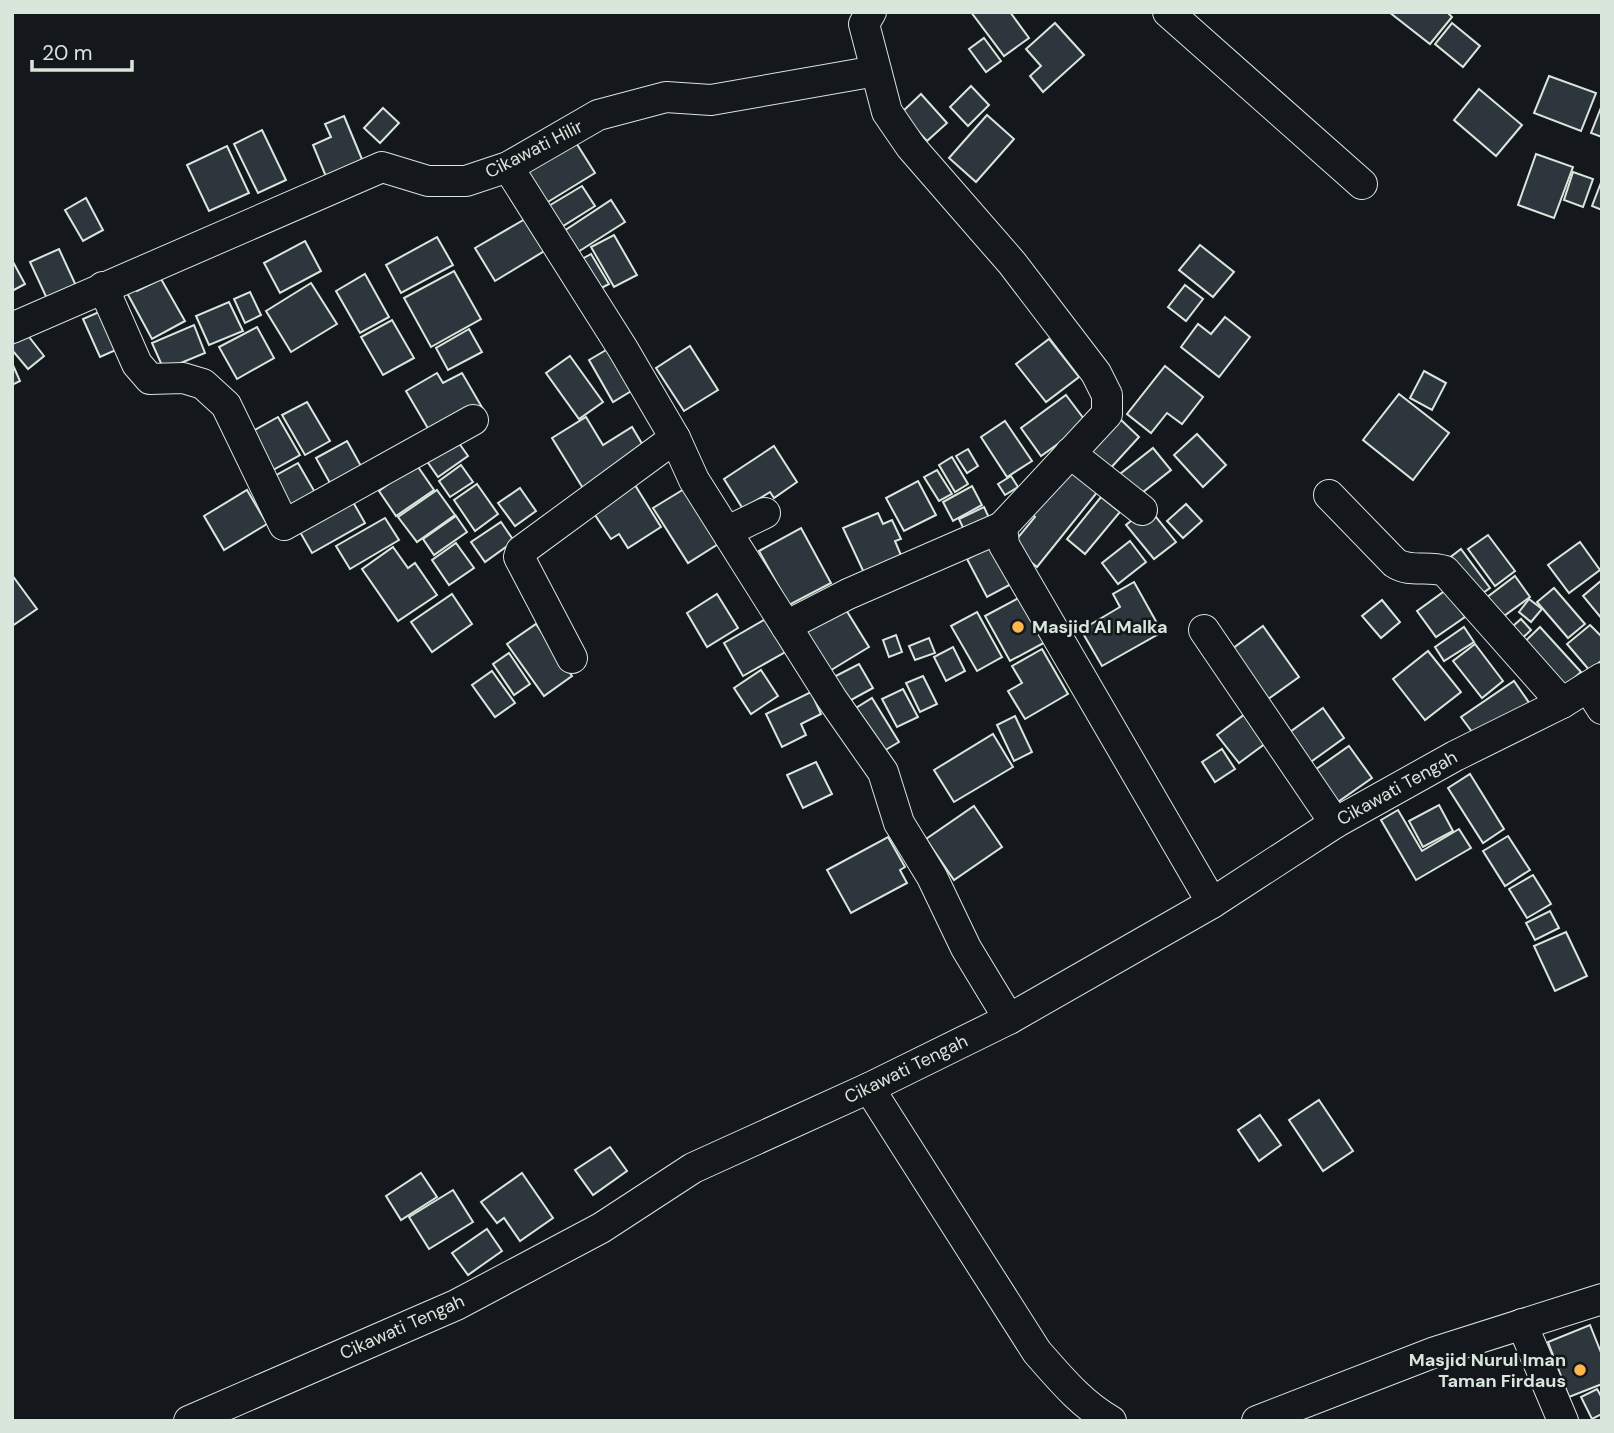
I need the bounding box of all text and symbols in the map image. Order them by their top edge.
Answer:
scale bar [32,28,131,72]
text: 20 m [42,39,93,67]
street label: Cikawati Hilir [481,114,587,184]
place label: Masjid Al Malka [1032,615,1168,639]
marker: Masjid Al Malka [1010,619,1026,635]
street label: Cikawati Tengah [1333,745,1461,831]
street label: Cikawati Tengah [840,1029,972,1109]
street label: Cikawati Tengah [336,1289,468,1365]
place label: Masjid Nurul Iman Taman Firdaus [1409,1348,1566,1393]
marker: Masjid Nurul Iman Taman Firdaus [1572,1362,1588,1378]

